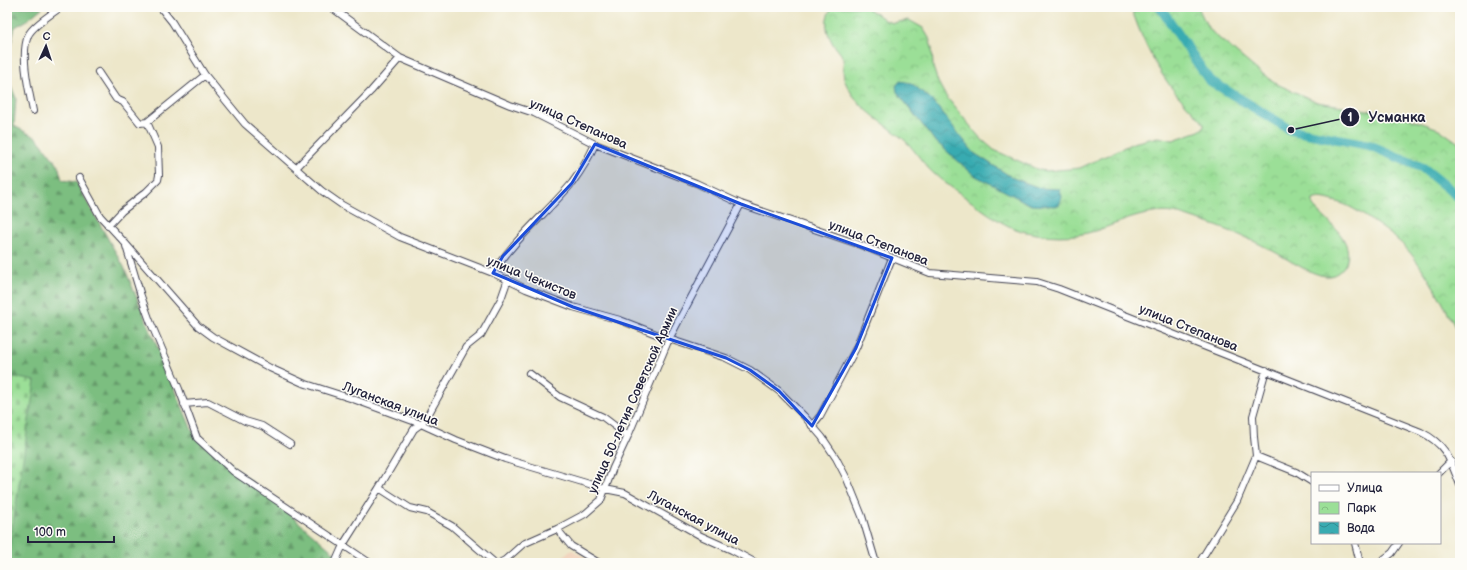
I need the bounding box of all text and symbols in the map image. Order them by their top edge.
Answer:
north arrow [26,26,66,66]
text: С [42,30,51,43]
street label: улица Степанова [527,95,630,153]
callout: Усманка [1340,104,1433,130]
text: Усманка [1368,109,1426,126]
text: 1 [1347,110,1353,125]
street label: улица Степанова [827,217,931,269]
street label: улица Чекистов [484,253,579,303]
street label: улица Степанова [1137,301,1241,355]
street label: улица 50-летия Советской Армии [584,305,681,496]
street label: Луганская улица [339,378,441,430]
legend [1311,472,1441,544]
text: Улица [1347,481,1383,496]
street label: Луганская улица [644,487,742,549]
text: Парк [1347,501,1377,516]
scale bar [28,518,114,544]
text: Вода [1347,521,1375,536]
text: 100 m [34,525,66,540]

